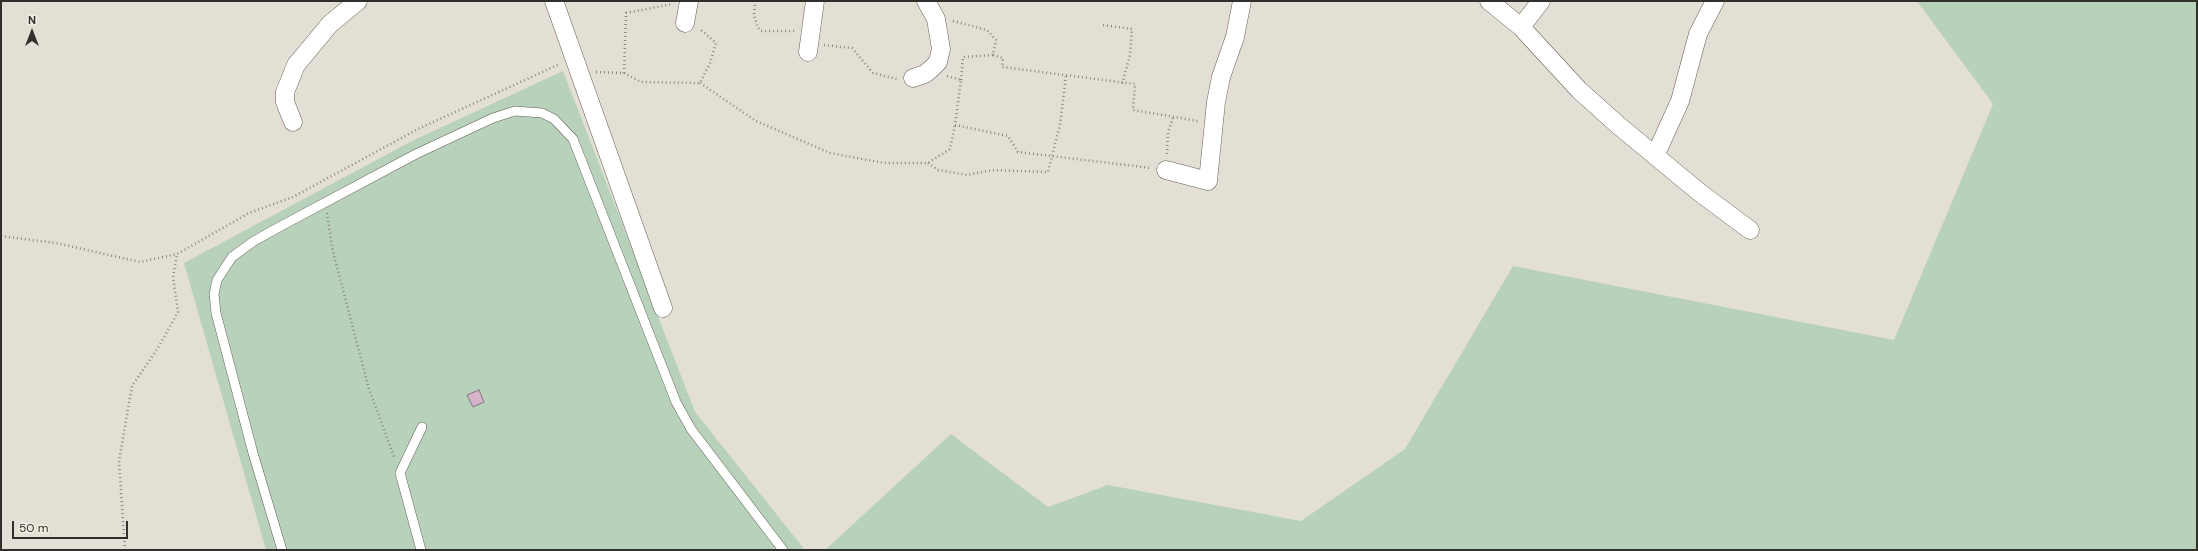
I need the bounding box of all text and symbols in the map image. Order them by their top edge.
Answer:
north arrow [12,12,52,52]
text: N [28,13,36,27]
scale bar [14,513,130,539]
text: 50 m [19,520,48,536]

